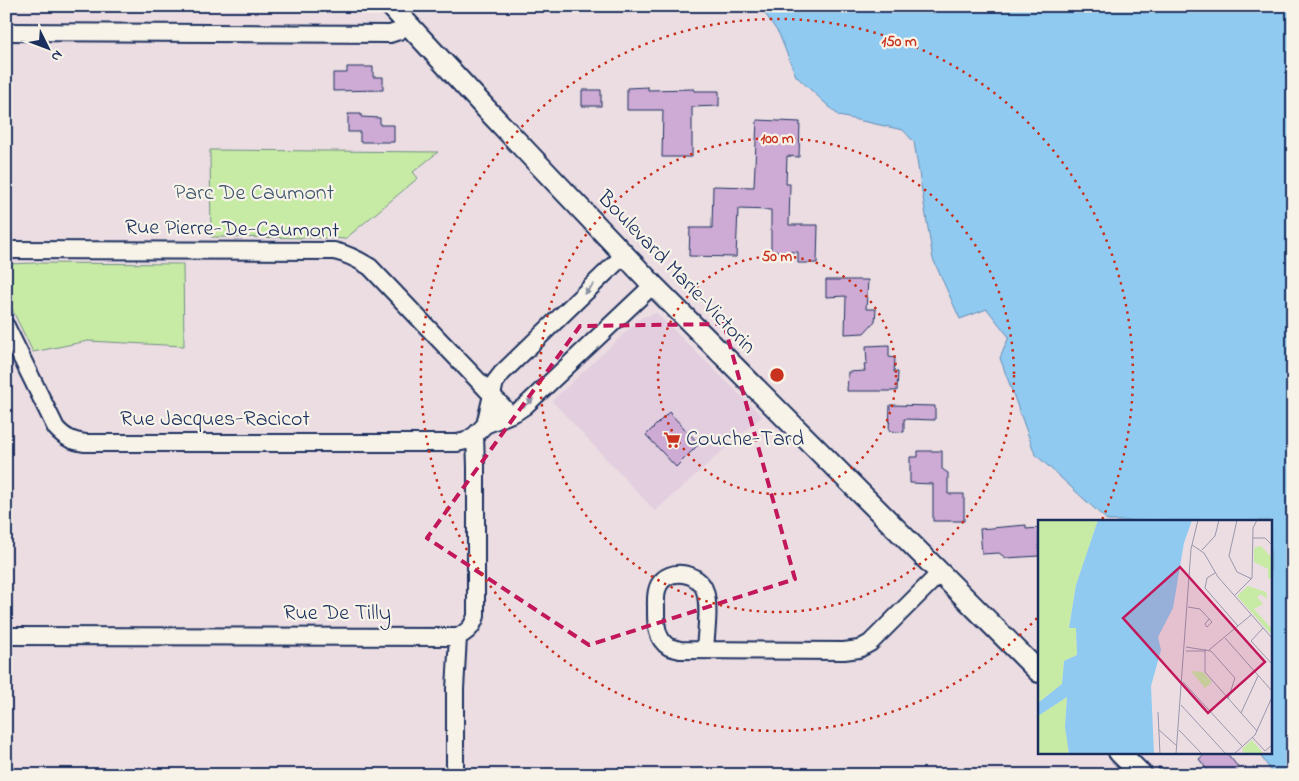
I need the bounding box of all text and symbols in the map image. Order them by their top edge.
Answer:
north arrow [22,22,72,72]
text: 150 m [881,31,917,53]
text: N [46,45,68,66]
text: 100 m [760,128,794,150]
park label: Parc De Caumont [174,178,335,210]
street label: Boulevard Marie-Victorin [588,183,763,362]
street label: Rue Pierre-De-Caumont [124,212,340,248]
text: 50 m [762,246,793,268]
one-way arrow [583,283,595,295]
centre of rings [768,366,786,384]
one-way arrow [522,397,535,408]
street label: Rue Jacques-Racicot [120,404,310,436]
place label: Couche-Tard [686,424,804,456]
supermarket icon: Couche-Tard [662,430,682,450]
inset map [1038,520,1272,754]
street label: Rue De Tilly [283,598,391,631]

